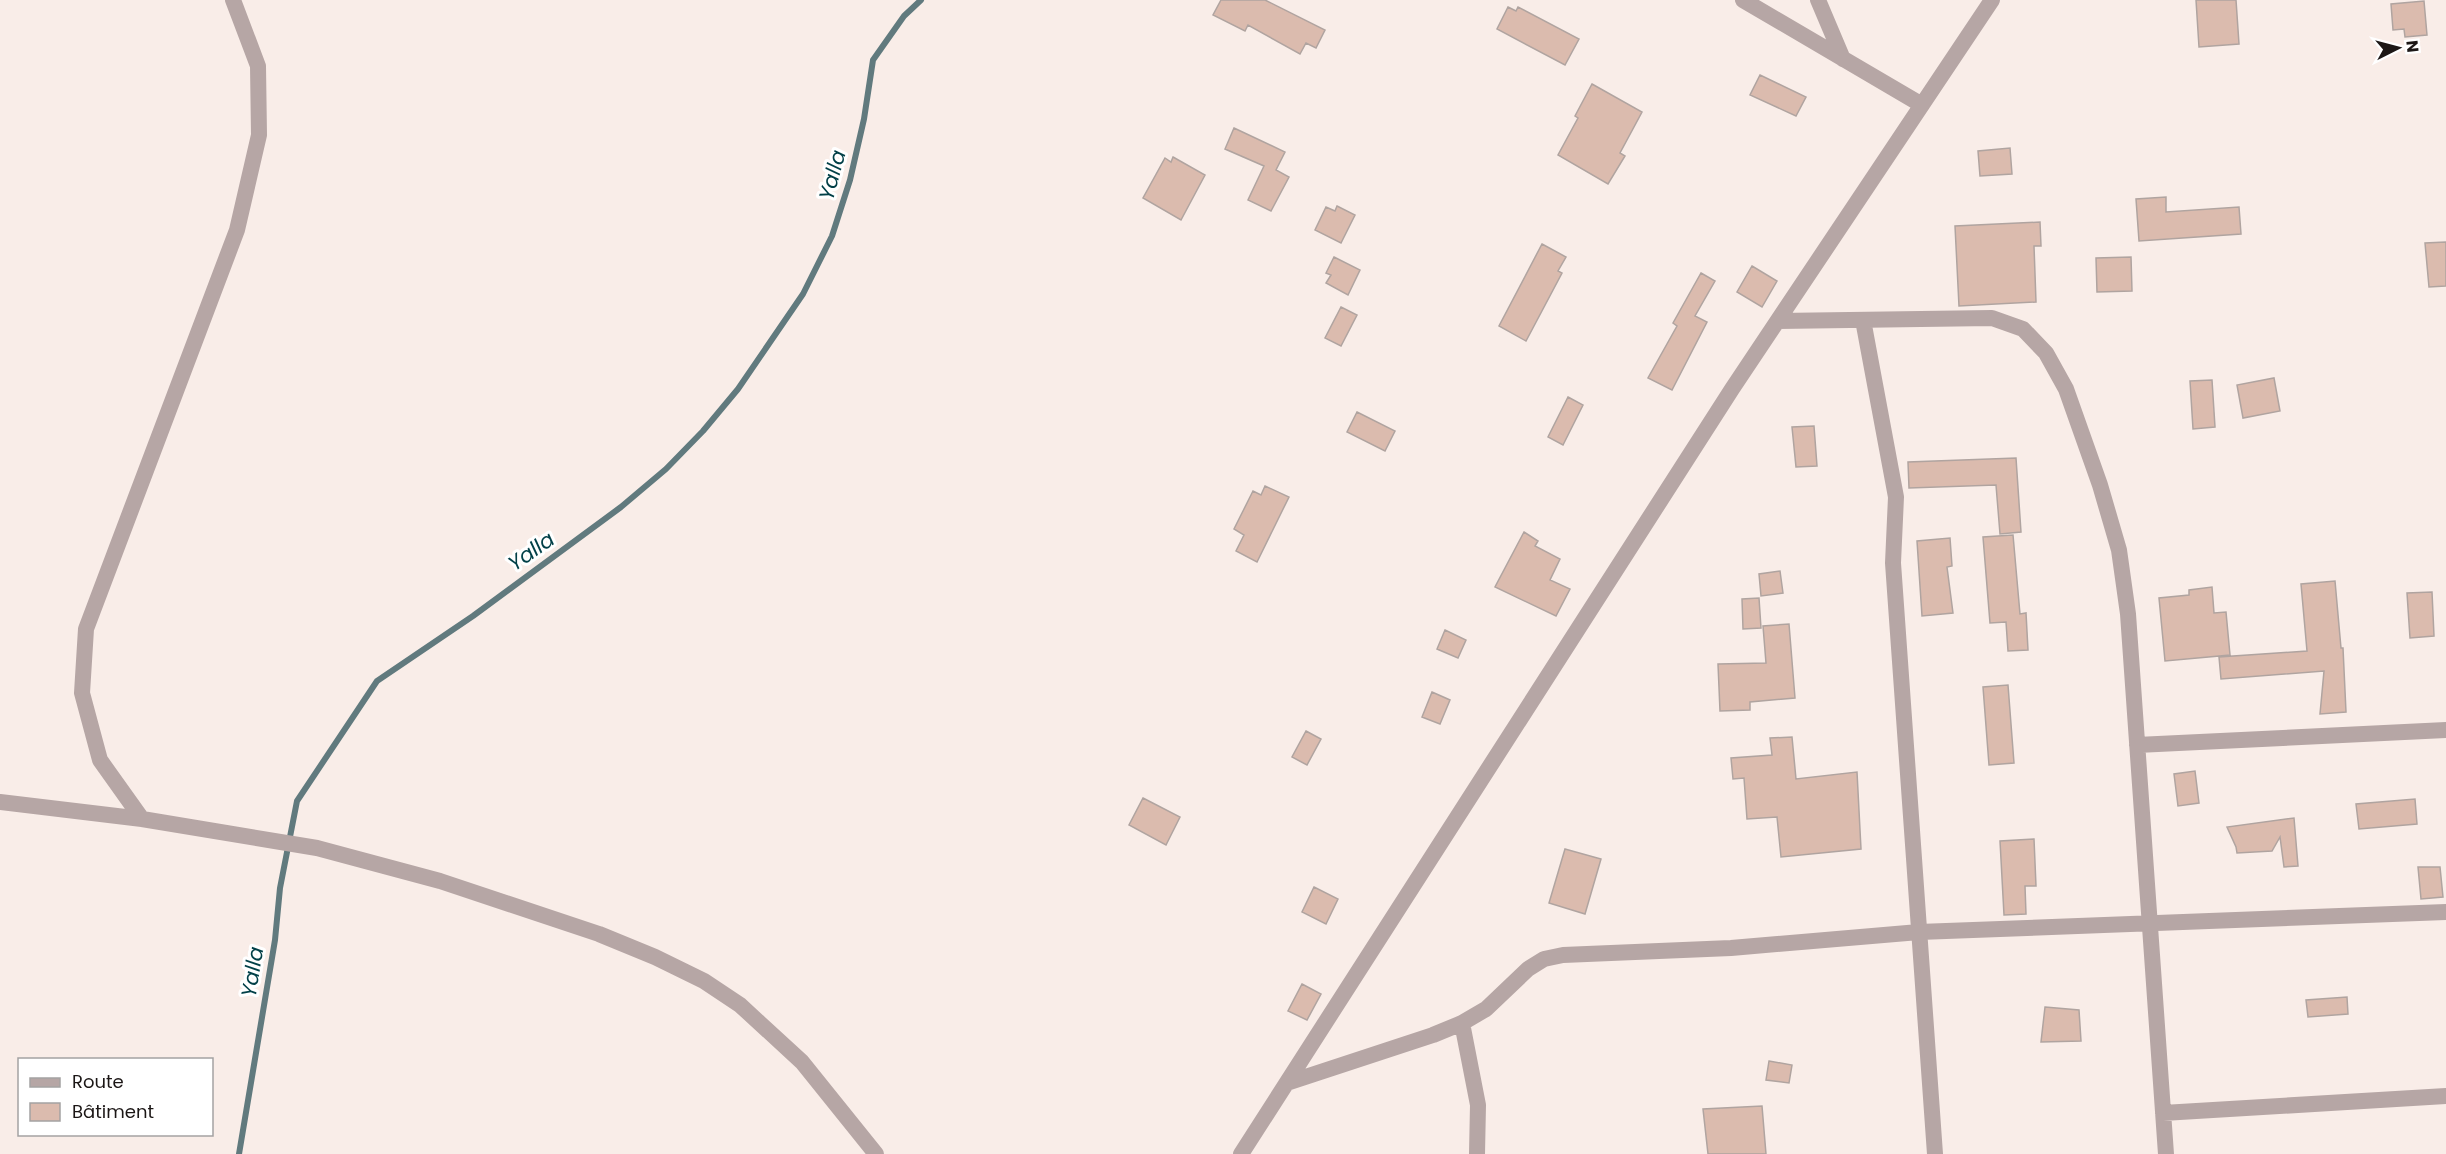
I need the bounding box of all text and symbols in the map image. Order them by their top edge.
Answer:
north arrow [2368,18,2428,78]
text: N [2400,39,2424,54]
water label: Yalla [811,147,853,203]
water label: Yalla [502,524,560,578]
water label: Yalla [234,945,270,999]
legend [18,1058,213,1136]
text: Route [72,1069,124,1094]
text: Bâtiment [72,1099,154,1124]

